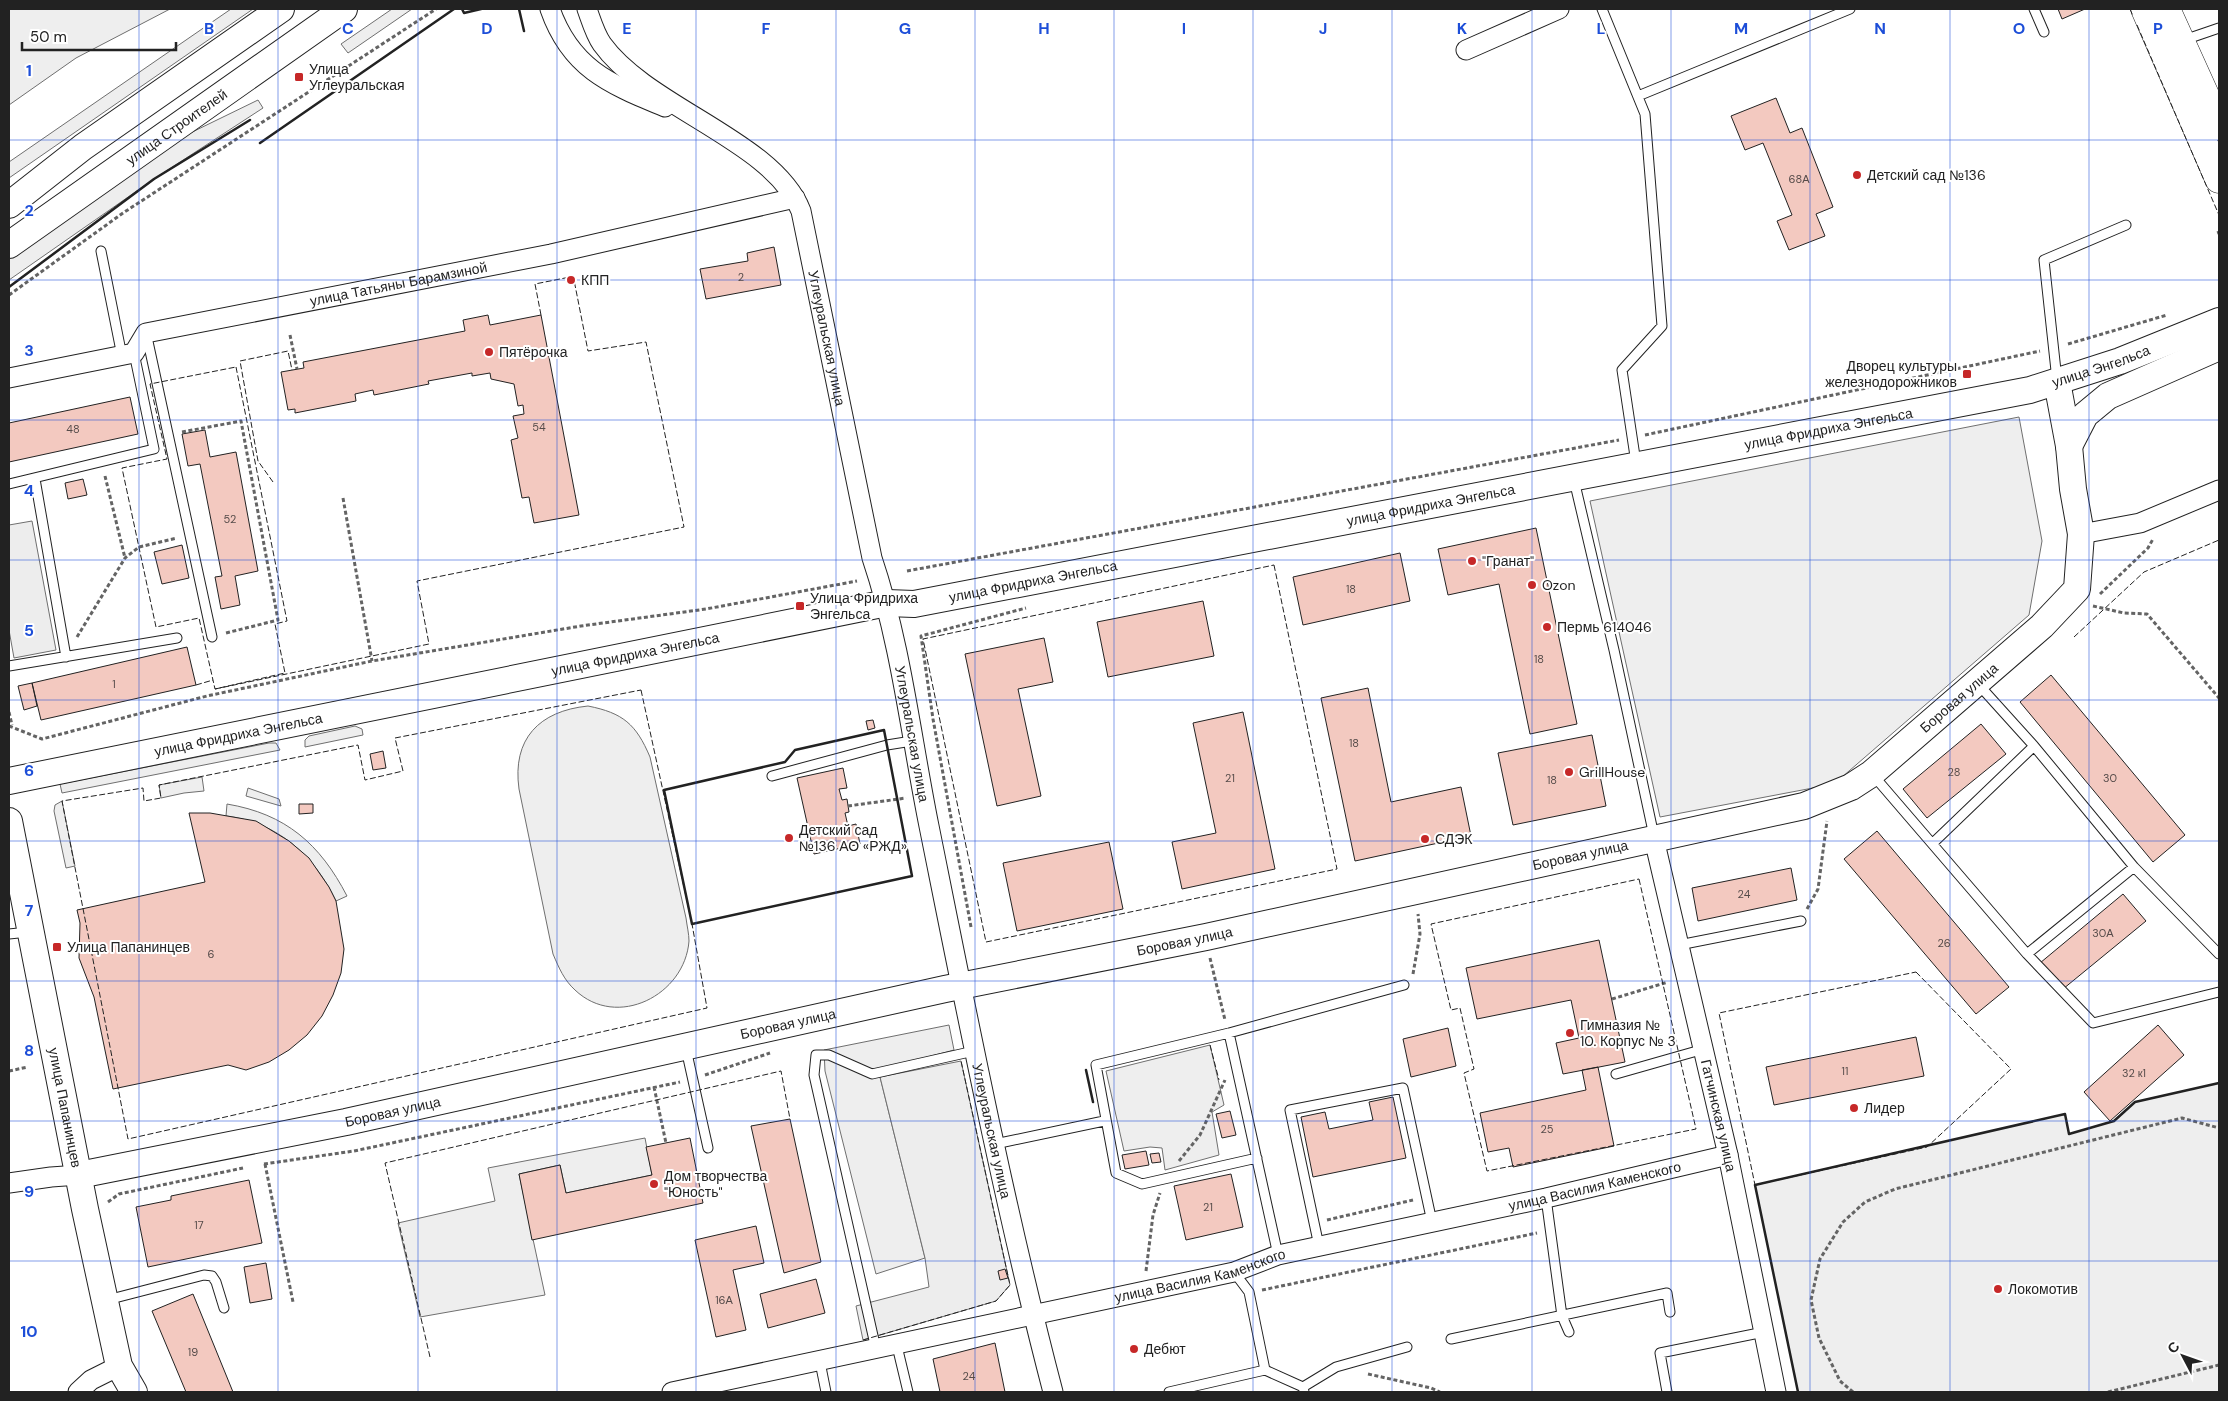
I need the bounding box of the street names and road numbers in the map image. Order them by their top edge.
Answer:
street label: улица Строителей [123,85,231,169]
street label: улица Татьяны Барамзиной [308,258,489,310]
street label: Углеуральская улица [804,269,850,408]
street label: улица Энгельса [2050,341,2153,391]
street label: улица Фридриха Энгельса [1743,404,1914,454]
street label: улица Фридриха Энгельса [1345,480,1517,530]
street label: улица Фридриха Энгельса [947,556,1119,606]
street label: улица Фридриха Энгельса [550,628,721,680]
street label: Боровая улица [1916,659,2002,737]
street label: Углеуральская улица [891,664,933,804]
street label: улица Фридриха Энгельса [153,709,324,760]
street label: Боровая улица [1531,836,1630,874]
street label: Боровая улица [1135,922,1234,960]
street label: Боровая улица [738,1004,838,1043]
street label: улица Папанинцев [45,1046,86,1169]
street label: Гатчинская улица [1697,1058,1740,1173]
street label: Углеуральская улица [968,1062,1015,1201]
street label: Боровая улица [343,1092,442,1131]
street label: улица Василия Каменского [1507,1157,1683,1215]
street label: улица Василия Каменского [1113,1245,1287,1306]

